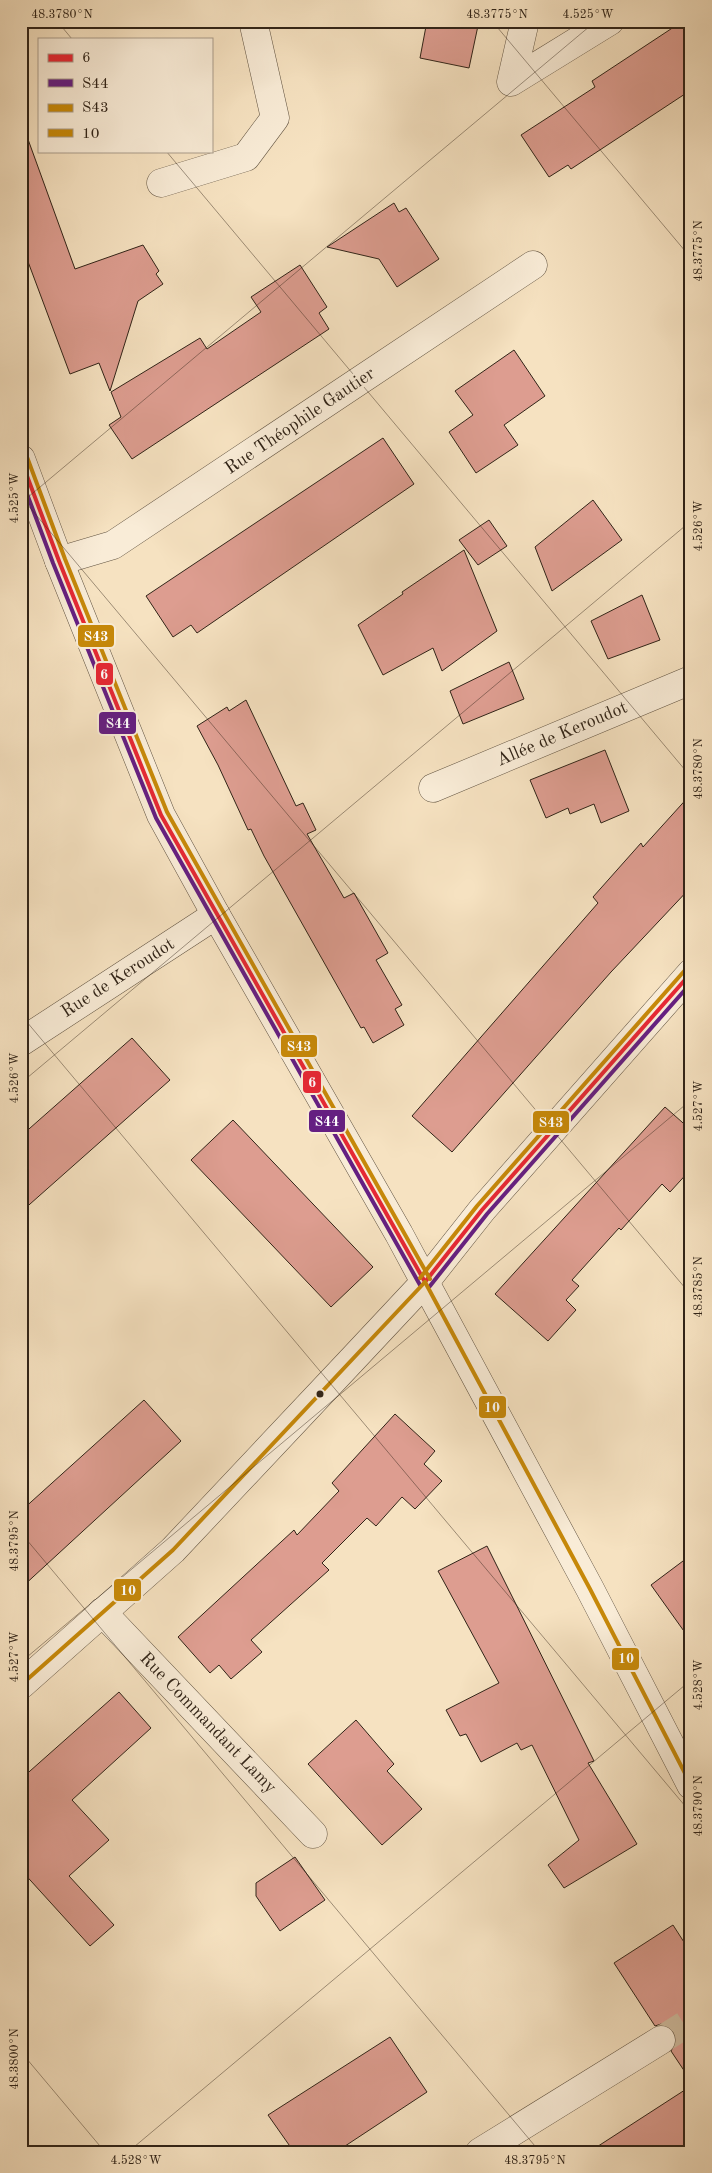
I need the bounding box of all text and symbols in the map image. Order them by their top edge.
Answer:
text: 48.3775°N [466,8,528,21]
text: 4.525°W [563,8,614,21]
text: 48.3780°N [31,9,93,21]
legend [38,38,212,152]
text: 6 [82,51,91,66]
text: S44 [82,77,109,92]
text: S43 [82,101,109,116]
text: 10 [82,127,99,142]
text: 48.3775°N [692,220,705,282]
street label: Rue Théophile Gautier [222,364,379,478]
text: 4.525°W [8,472,21,523]
text: 4.526°W [692,500,705,551]
line badge: S43 [77,624,115,648]
text: S43 [84,630,108,644]
line badge: 6 [95,662,114,686]
text: 6 [100,668,108,682]
street label: Allée de Keroudot [494,698,630,770]
line badge: S44 [98,711,137,735]
text: S44 [106,717,130,731]
text: 48.3780°N [693,738,705,800]
street label: Rue de Keroudot [58,935,178,1021]
line badge: S43 [280,1034,318,1058]
text: S43 [287,1040,311,1054]
text: 4.526°W [8,1052,21,1103]
line badge: 6 [302,1070,322,1094]
text: 6 [308,1076,316,1090]
text: 4.527°W [692,1080,705,1131]
line badge: S44 [308,1109,346,1133]
line badge: S43 [532,1110,570,1134]
text: S44 [315,1115,339,1129]
text: S43 [539,1116,563,1130]
text: 48.3785°N [692,1256,705,1318]
unlabelled marker [315,1389,325,1399]
line badge: 10 [478,1395,507,1419]
text: 10 [484,1401,500,1415]
text: 48.3795°N [8,1510,21,1572]
line badge: 10 [113,1578,142,1602]
text: 10 [120,1584,136,1598]
text: 4.527°W [8,1631,21,1682]
line badge: 10 [611,1647,640,1671]
street label: Rue Commandant Lamy [136,1649,280,1797]
text: 10 [618,1652,634,1666]
text: 4.528°W [692,1659,705,1710]
text: 48.3790°N [693,1775,705,1837]
text: 48.3800°N [9,2028,21,2090]
text: 4.528°W [111,2154,162,2167]
text: 48.3795°N [504,2154,566,2167]

